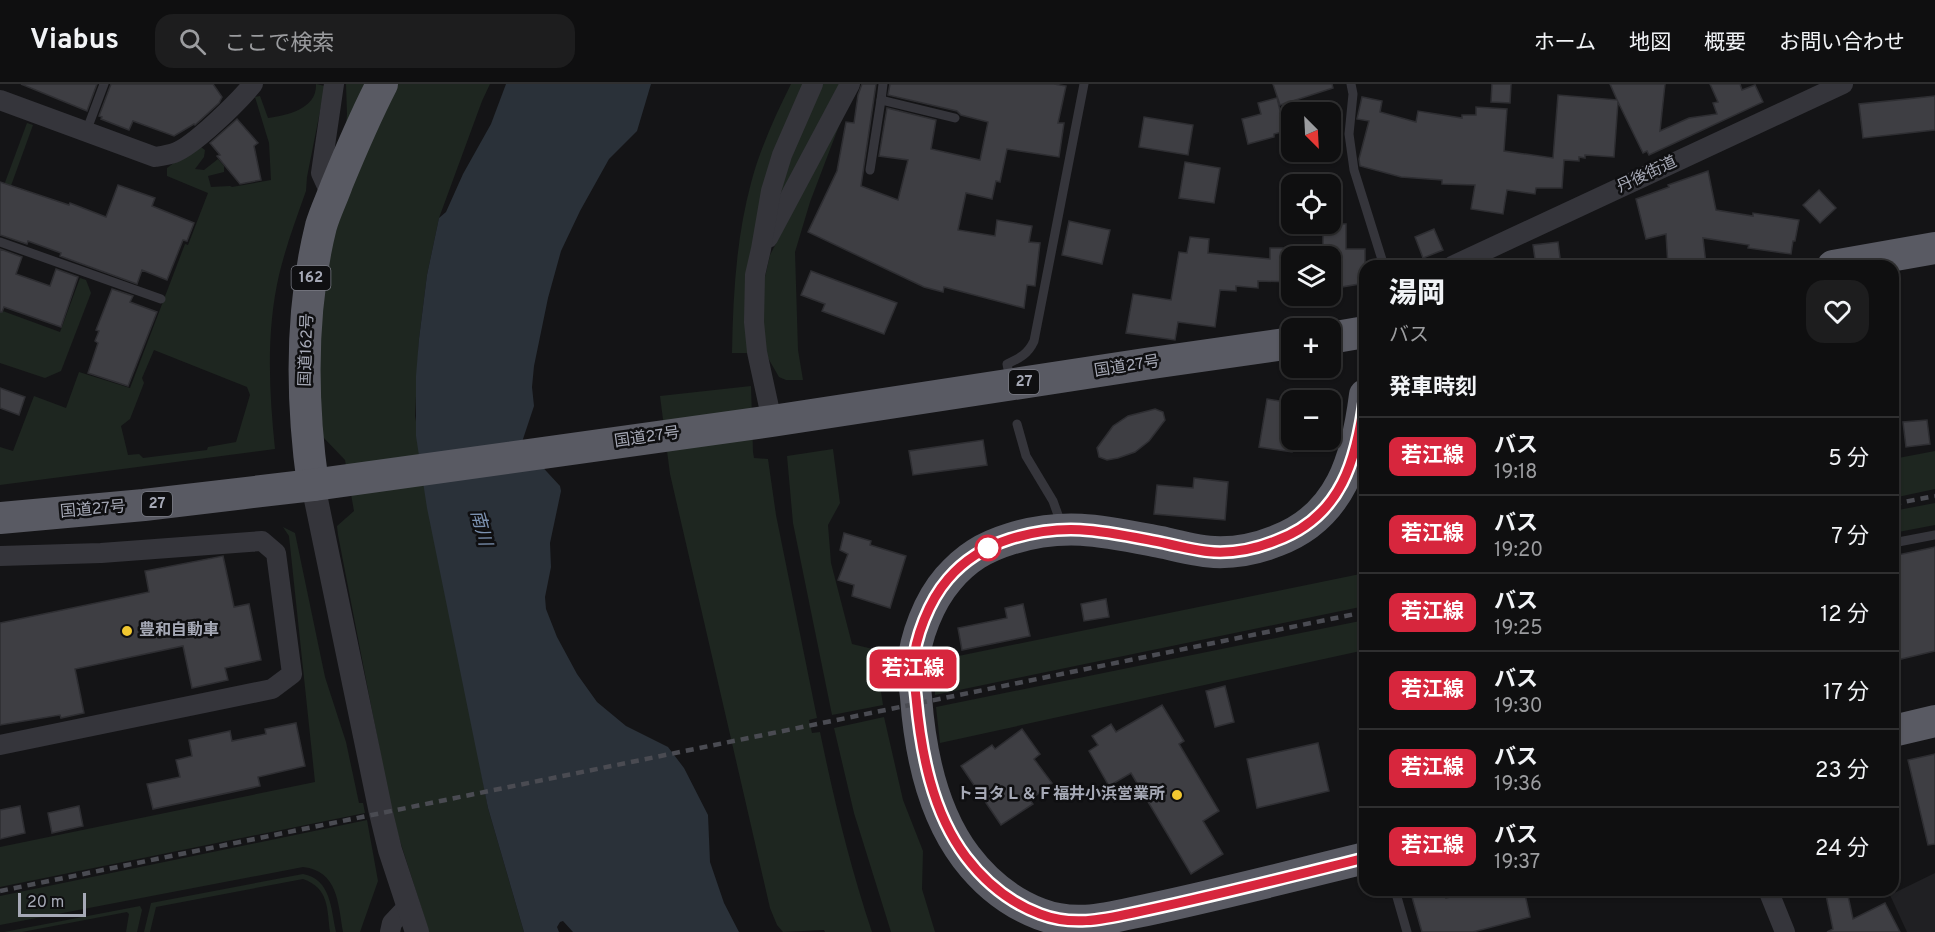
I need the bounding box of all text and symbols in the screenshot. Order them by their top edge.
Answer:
search box [155,14,575,68]
text: Viabus [30,23,119,59]
icon: search [176,25,209,58]
text: ホーム [1534,30,1596,57]
text: 地図 [1629,30,1671,57]
text: 概要 [1704,30,1746,57]
text: お問い合わせ [1779,30,1905,57]
text: ここで検索 [224,31,334,58]
north arrow [1281,102,1341,162]
map controls [1281,102,1341,450]
street label: 丹後街道 [1614,152,1680,198]
button: locate [1281,174,1341,234]
button: layers [1281,246,1341,306]
road number: 162 [292,266,330,290]
text: 湯岡 [1389,277,1445,313]
button: heart [1806,280,1869,343]
street label: 国道162号 [296,313,318,387]
button: + [1281,318,1341,378]
text: バス [1389,323,1429,349]
street label: 国道27号 [1093,352,1161,382]
road number: 27 [1009,370,1039,394]
text: 発車時刻 [1389,375,1477,402]
button: − [1281,390,1341,450]
street label: 国道27号 [613,424,681,452]
text: バス [1494,433,1538,460]
text: 若江線 [1401,443,1464,470]
text: 5 分 [1828,446,1869,473]
text: 19:18 [1494,460,1538,486]
road number: 27 [142,492,172,516]
street label: 国道27号 [59,497,127,523]
water label: 南川 [464,508,496,550]
text: バス [1494,511,1538,538]
text: 若江線 [1401,521,1464,548]
text: 7 分 [1831,524,1869,551]
unlabelled marker [975,535,1001,561]
text: 19:20 [1494,538,1543,564]
text: バス [1494,589,1538,616]
text: 若江線 [1401,599,1464,626]
text: 12 分 [1820,602,1869,629]
text: 19:25 [1494,616,1543,642]
place label: 豊和自動車 [139,621,219,641]
marker: 豊和自動車 [120,624,134,638]
line badge: 若江線 [878,650,948,688]
text: 若江線 [882,656,945,683]
text: バス [1494,667,1538,694]
text: 若江線 [1401,677,1464,704]
text: 17 分 [1823,680,1869,707]
text: 19:30 [1494,694,1543,720]
text: バス [1494,745,1538,772]
text: 若江線 [1401,755,1464,782]
text: 23 分 [1815,758,1869,785]
text: 19:36 [1494,772,1542,798]
place label: トヨタＬ＆Ｆ福井小浜営業所 [957,784,1165,805]
marker: トヨタＬ＆Ｆ福井小浜営業所 [1170,788,1184,802]
text: バス [1494,823,1538,850]
text: 若江線 [1401,833,1464,860]
text: 24 分 [1815,836,1869,863]
text: 19:37 [1494,850,1540,876]
scale bar [18,890,86,918]
text: 20 m [27,893,64,913]

